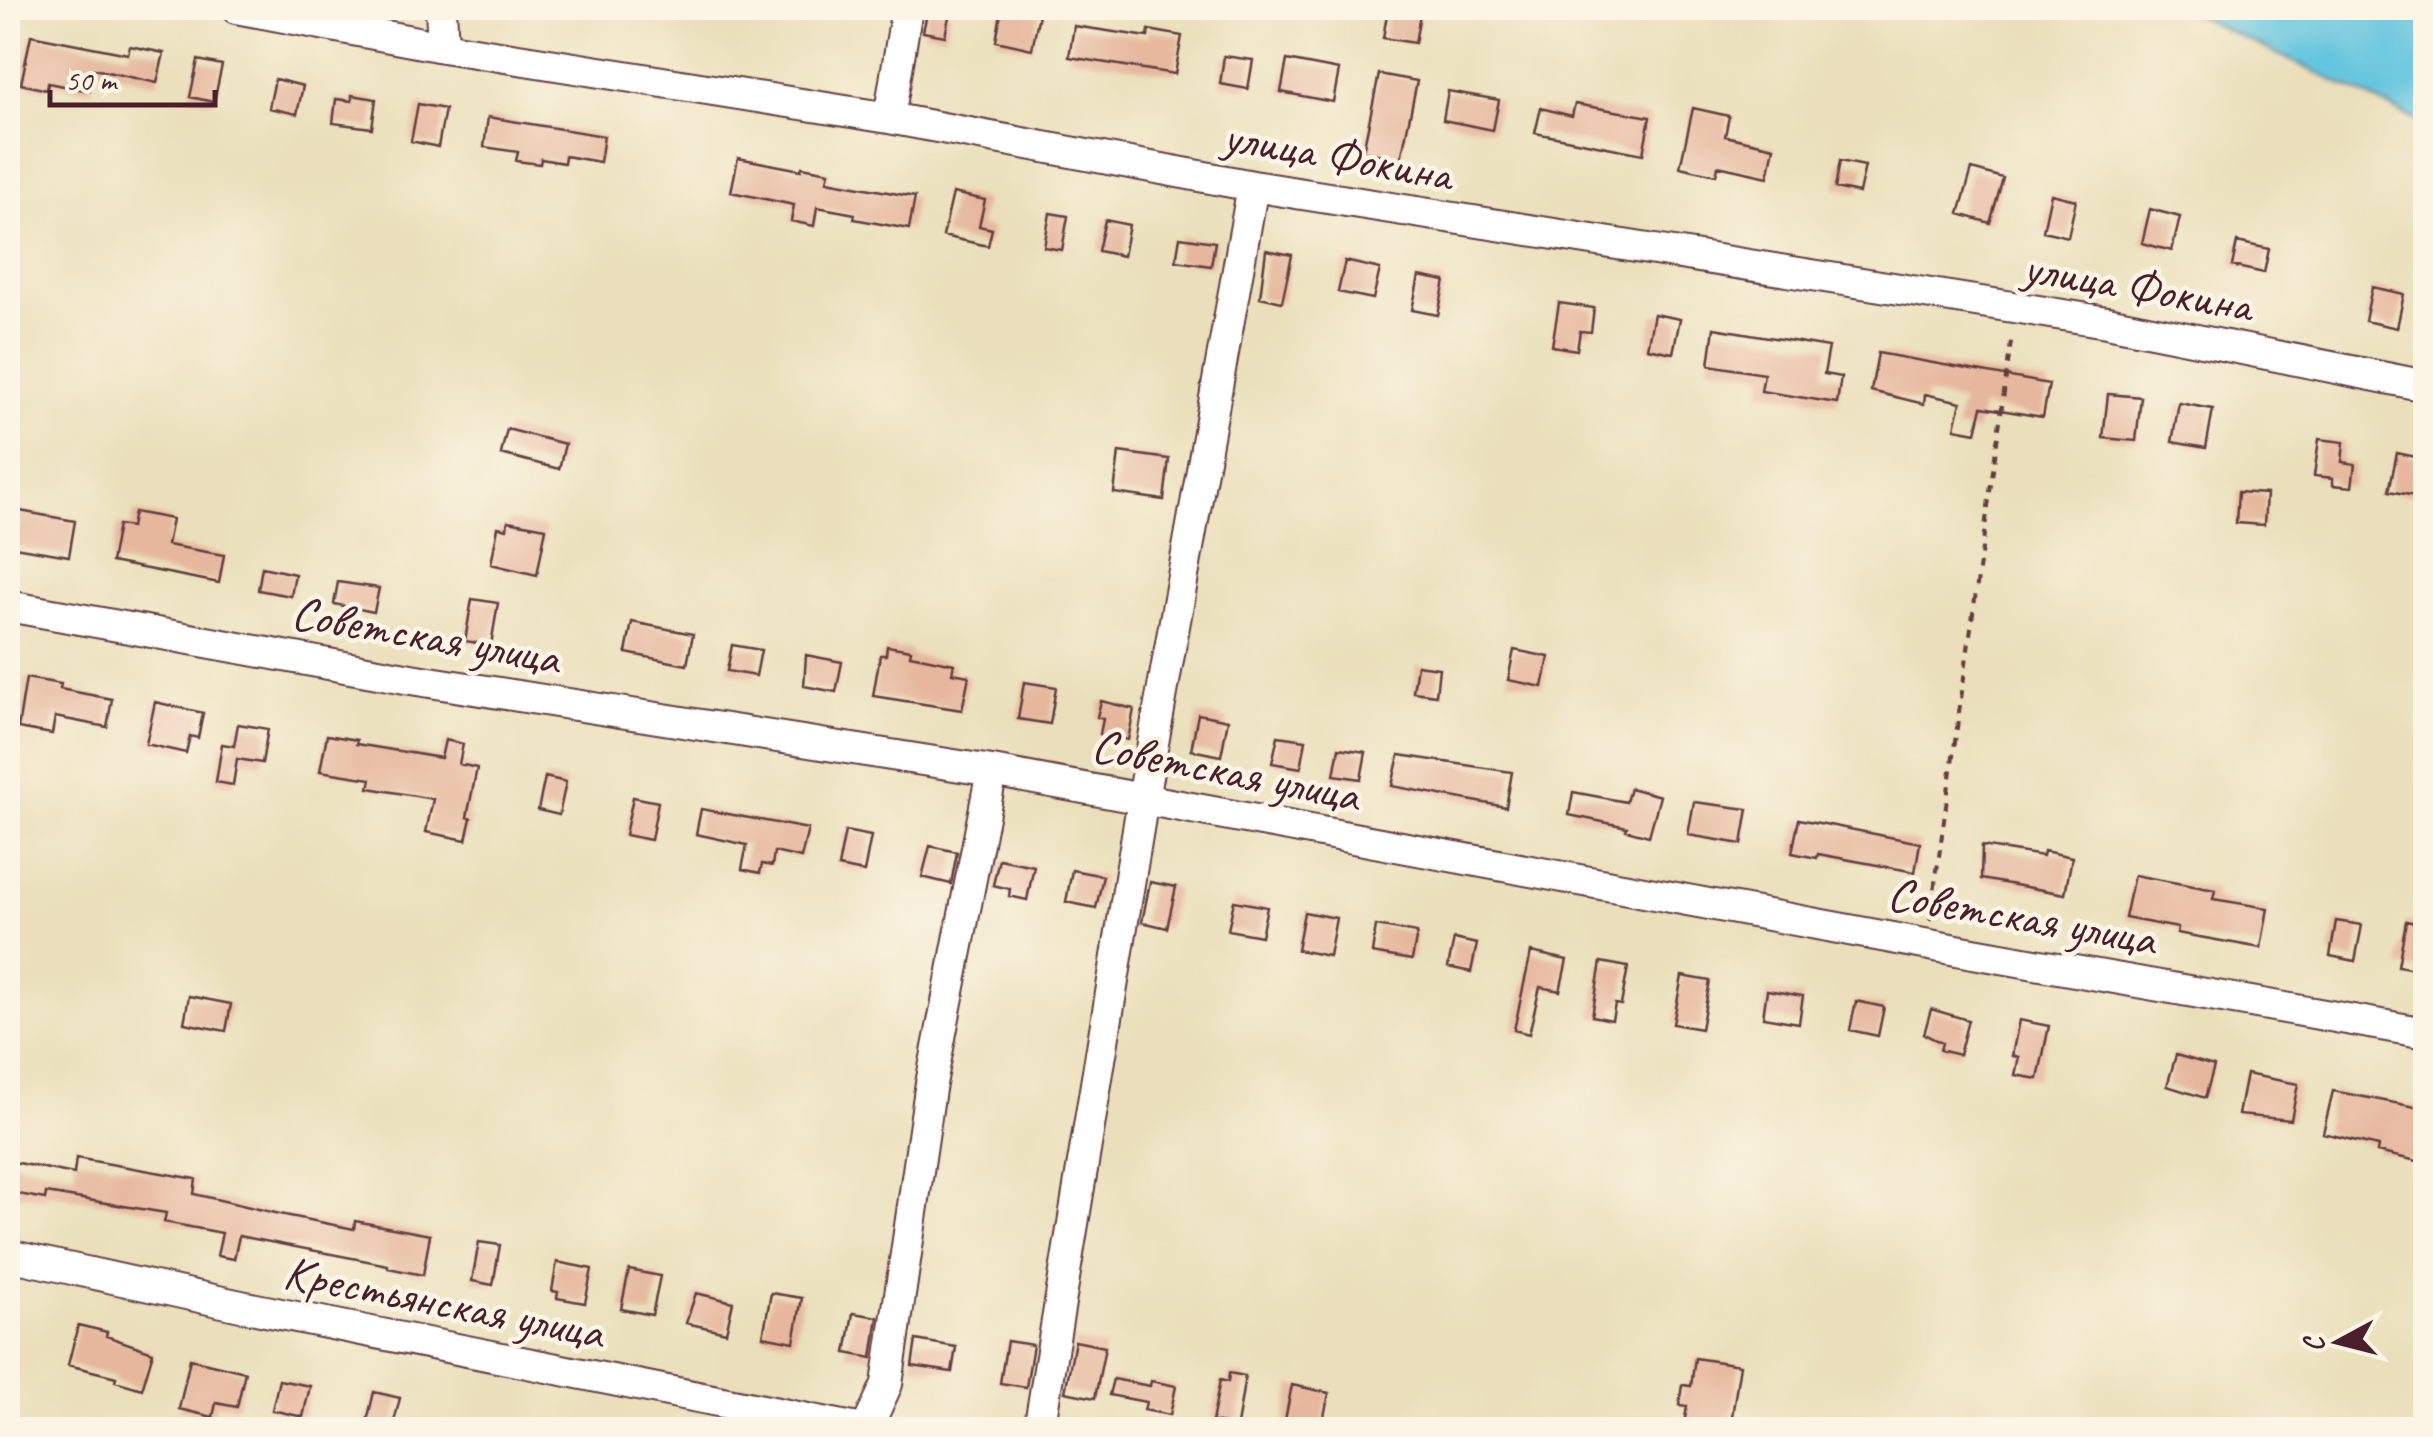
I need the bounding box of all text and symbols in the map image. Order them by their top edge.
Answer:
scale bar [50,45,215,107]
text: 50 m [65,61,118,99]
street label: улица Фокина [1216,105,1461,205]
street label: улица Фокина [2016,236,2261,336]
street label: Советская улица [287,582,567,689]
street label: Советская улица [1087,715,1367,826]
street label: Советская улица [1883,863,2163,970]
street label: Крестьянская улица [279,1242,611,1363]
north arrow [2288,1292,2388,1392]
text: С [2295,1333,2332,1354]

